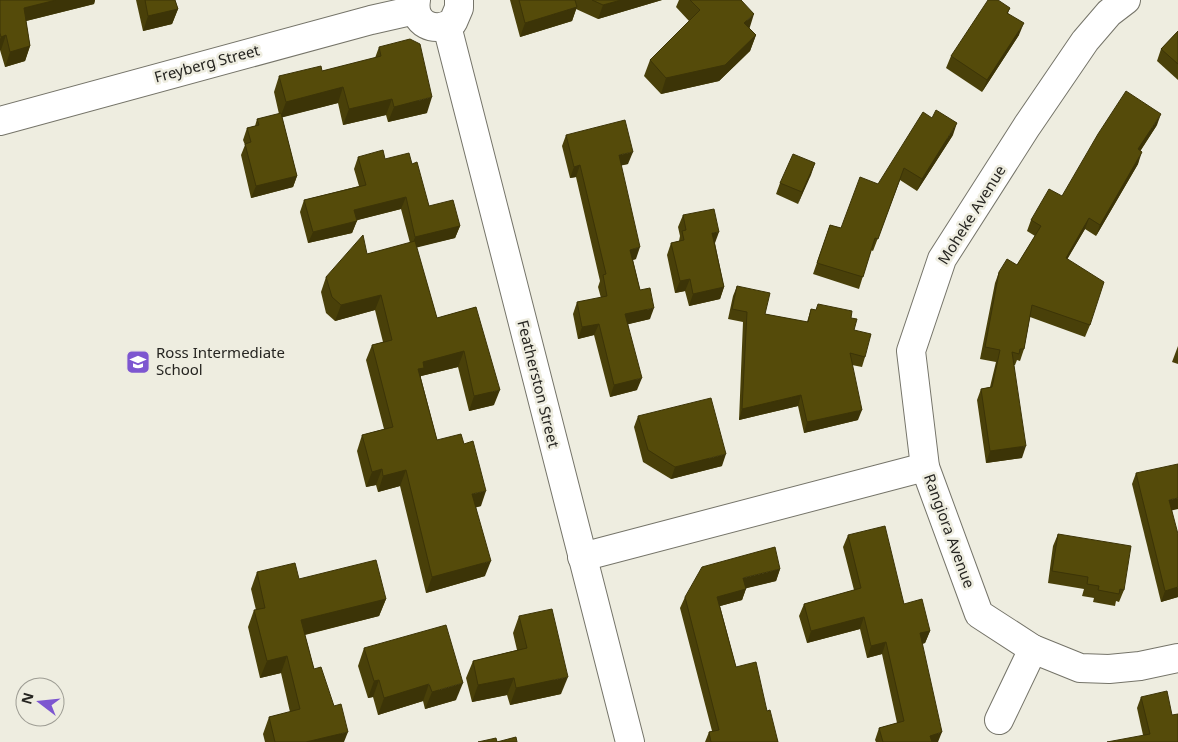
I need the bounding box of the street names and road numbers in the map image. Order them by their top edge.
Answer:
street label: Freyberg Street [152,39,262,87]
street label: Moheke Avenue [933,161,1010,268]
street label: Featherston Street [513,318,565,450]
street label: Rangiora Avenue [920,471,980,590]

